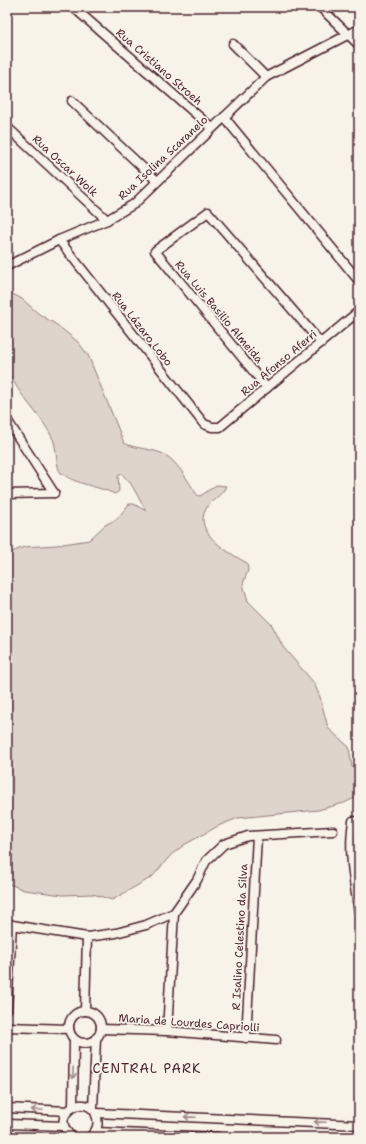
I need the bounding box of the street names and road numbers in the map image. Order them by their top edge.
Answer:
street label: Rua Cristiano Stroeh [113,25,205,109]
street label: Rua Isolina Scaranelo [115,112,211,203]
street label: Rua Oscar Wolk [29,132,101,200]
street label: Rua Luis Basilio Almeida [172,257,267,367]
street label: Rua Lázaro Lobo [108,289,176,369]
street label: Rua Afonso Aferri [238,327,320,399]
street label: R Isalino Celestino da Silva [229,863,251,1011]
street label: Maria de Lourdes Capriolli [118,1011,260,1035]

